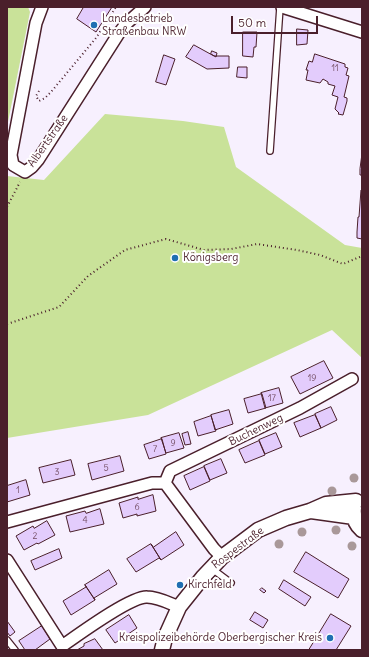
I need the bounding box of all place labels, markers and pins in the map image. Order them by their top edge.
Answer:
place label: Landesbetrieb Straßenbau NRW [102,12,187,38]
marker: Landesbetrieb Straßenbau NRW [89,20,99,30]
place label: Königsberg [183,251,238,265]
marker: Königsberg [170,253,180,263]
place label: Kirchfeld [188,578,232,592]
marker: Kirchfeld [175,580,185,590]
place label: Kreispolizeibehörde Oberbergischer Kreis [119,631,322,645]
marker: Kreispolizeibehörde Oberbergischer Kreis [325,633,335,643]

